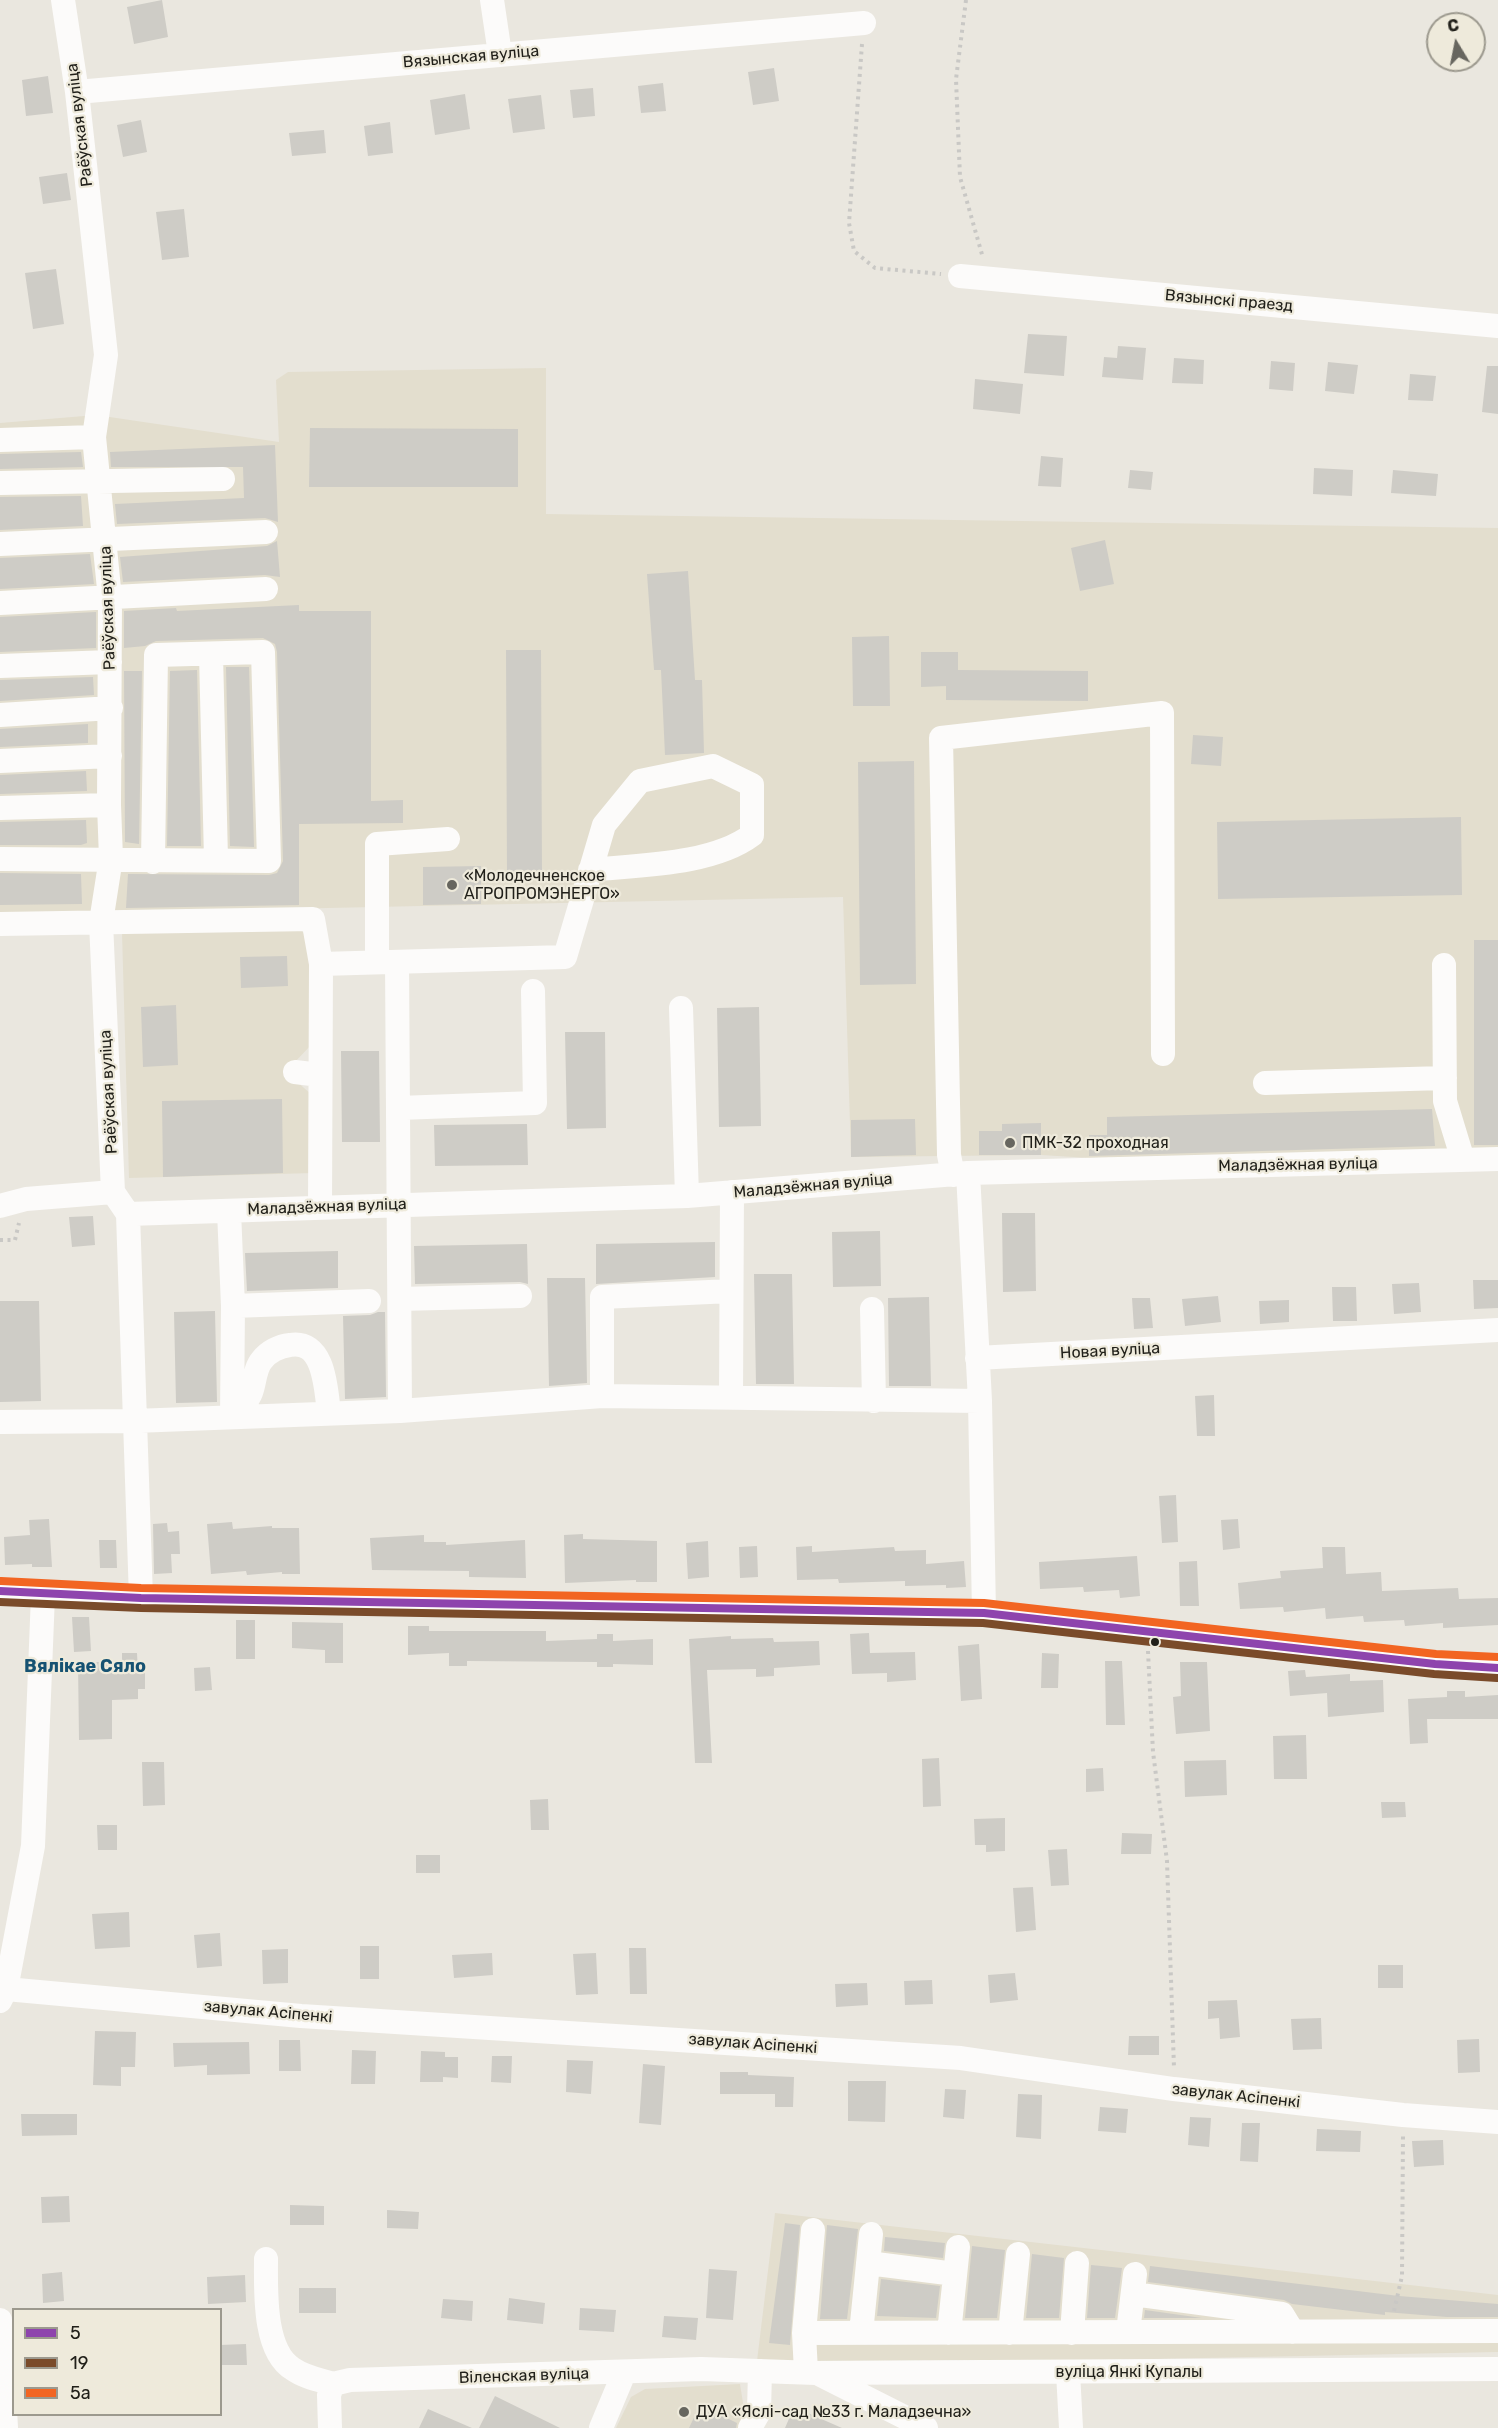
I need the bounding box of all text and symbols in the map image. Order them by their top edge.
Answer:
north arrow [1426,12,1486,72]
text: С [1446,15,1460,36]
street label: Вязынская вуліца [402,41,540,73]
street label: Раёўская вуліца [63,62,97,188]
street label: Вязынскі праезд [1164,286,1294,316]
street label: Раёўская вуліца [96,546,120,670]
place label: «Молодечненское АГРОПРОМЭНЕРГО» [464,866,620,904]
marker: «Молодечненское АГРОПРОМЭНЕРГО» [445,878,459,892]
street label: Раёўская вуліца [96,1029,122,1155]
place label: ПМК-32 проходная [1022,1133,1169,1153]
marker: ПМК-32 проходная [1003,1136,1017,1150]
street label: Маладзёжная вуліца [1218,1154,1378,1176]
street label: Маладзёжная вуліца [733,1169,893,1203]
street label: Маладзёжная вуліца [247,1195,407,1219]
street label: Новая вуліца [1059,1339,1161,1363]
unlabelled marker [1149,1636,1161,1648]
district label: Вялікае Сяло [24,1656,146,1678]
street label: завулак Асіпенкі [203,1997,333,2027]
street label: завулак Асіпенкі [688,2030,818,2058]
street label: завулак Асіпенкі [1171,2080,1301,2112]
legend [12,2308,222,2416]
text: 5 [70,2322,81,2344]
text: 19 [70,2352,88,2374]
street label: вуліца Янкі Купалы [1056,2362,1202,2382]
street label: Віленская вуліца [458,2364,590,2388]
text: 5а [70,2382,91,2404]
place label: ДУА «Яслі-сад №33 г. Маладзечна» [696,2402,971,2422]
marker: ДУА «Яслі-сад №33 г. Маладзечна» [677,2405,691,2419]

